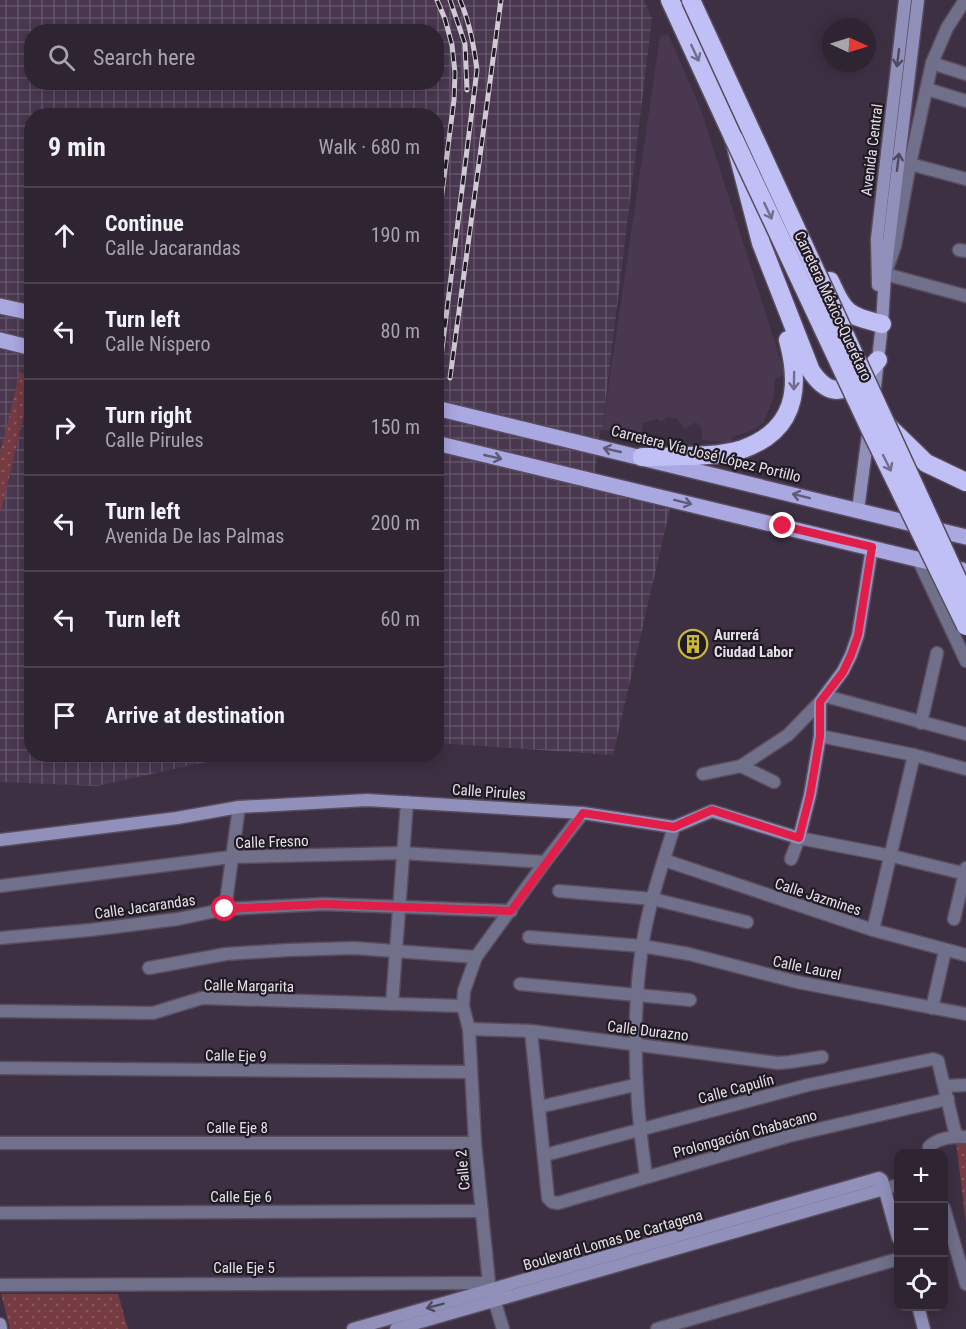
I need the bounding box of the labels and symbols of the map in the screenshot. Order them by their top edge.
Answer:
north arrow [822,18,876,72]
one-way arrow [689,44,701,62]
one-way arrow [893,48,904,68]
street label: Avenida Central [857,103,887,197]
one-way arrow [893,153,904,173]
one-way arrow [762,201,774,219]
street label: Carretera México-Querétaro [790,228,876,384]
one-way arrow [788,371,800,390]
street label: Carretera Vía José López Portillo [609,422,803,486]
one-way arrow [603,443,622,455]
one-way arrow [484,451,503,463]
one-way arrow [881,454,893,472]
one-way arrow [792,490,811,502]
one-way arrow [673,496,692,508]
route end [769,512,795,538]
place label: Aurrerá Ciudad Labor [714,626,793,661]
building icon: Aurrerá Ciudad Labor [677,628,709,660]
street label: Calle Pirules [451,780,527,804]
street label: Calle Fresno [235,832,309,852]
street label: Calle Jazmines [772,875,864,920]
street label: Calle Jacarandas [93,891,197,923]
route start [211,895,237,921]
street label: Calle Laurel [771,952,843,984]
street label: Calle Margarita [204,976,294,996]
street label: Calle Durazno [606,1017,690,1045]
street label: Calle Eje 9 [205,1046,267,1066]
street label: Calle Capulín [696,1070,776,1108]
street label: Prolongación Chabacano [671,1106,819,1162]
street label: Calle Eje 8 [206,1119,268,1137]
street label: Calle 2 [452,1149,474,1191]
street label: Calle Eje 6 [210,1188,272,1206]
street label: Boulevard Lomas De Cartagena [521,1206,705,1274]
street label: Calle Eje 5 [213,1259,275,1277]
one-way arrow [426,1301,445,1312]

